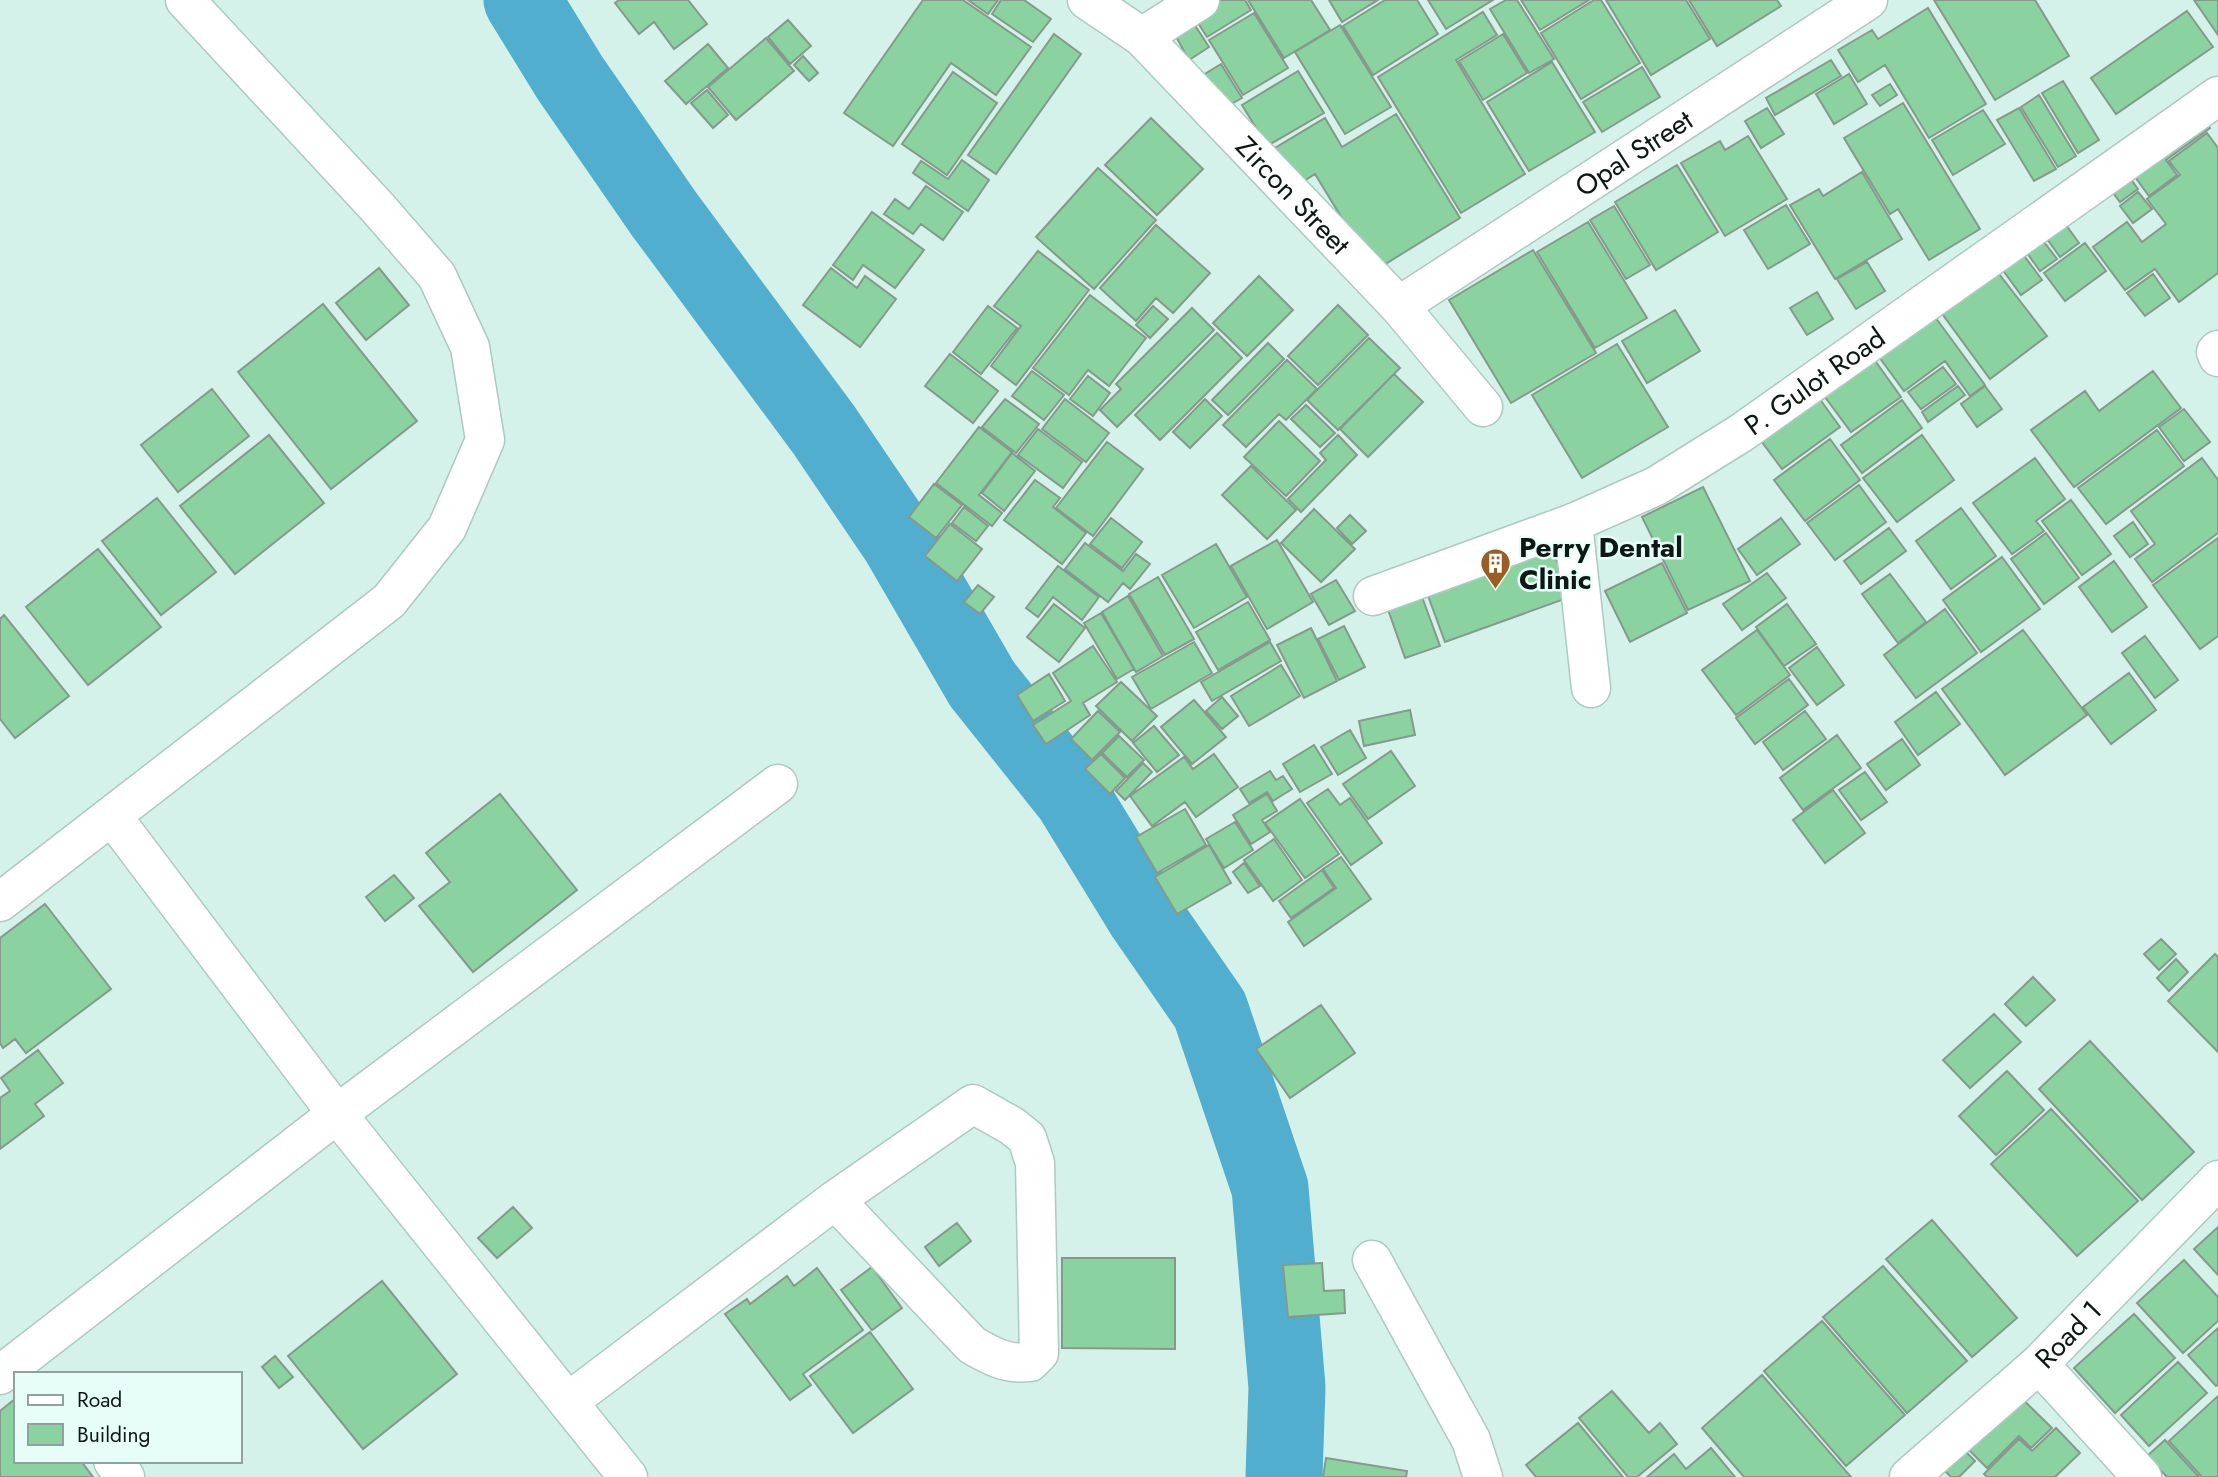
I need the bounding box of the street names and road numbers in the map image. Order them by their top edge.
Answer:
street label: Opal Street [1567,100,1701,207]
street label: Zircon Street [1226,127,1360,264]
street label: P. Gulot Road [1736,317,1894,445]
street label: Road 1 [2025,1291,2112,1378]

